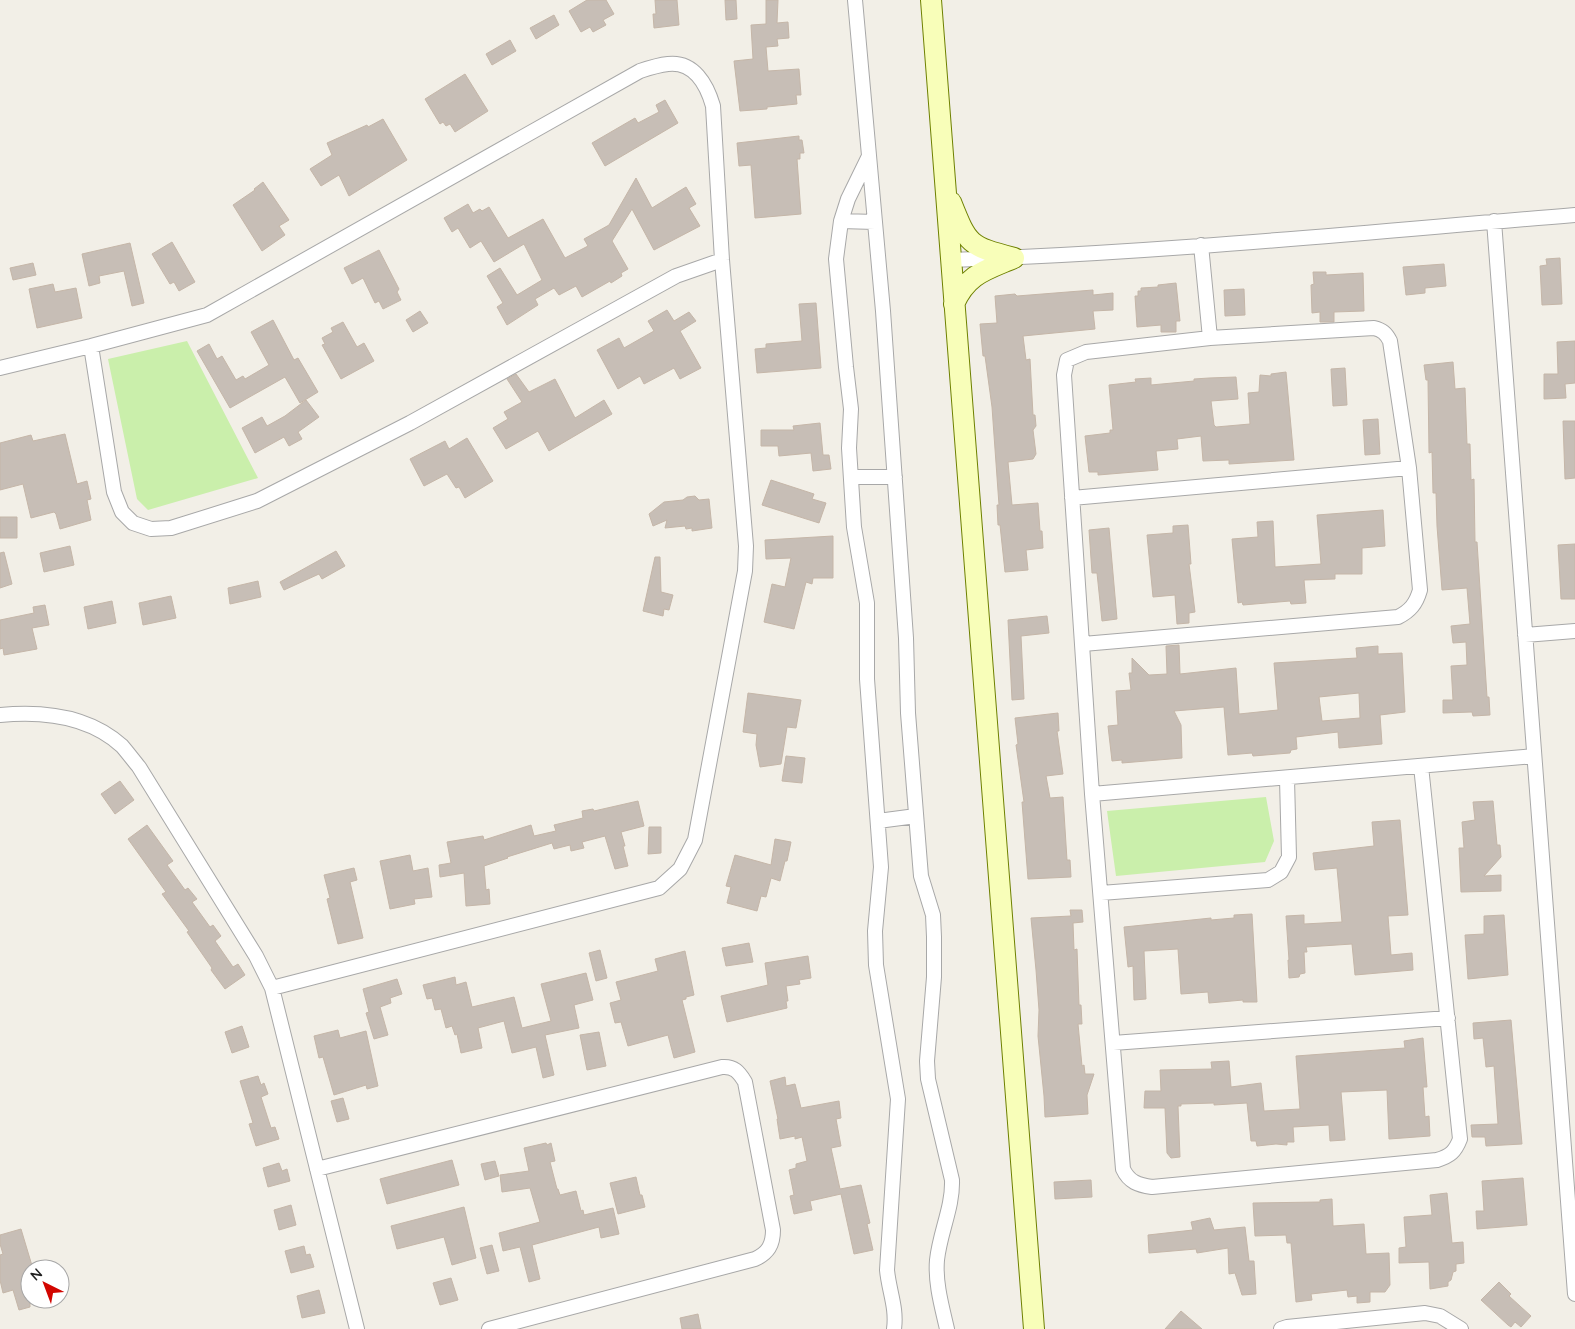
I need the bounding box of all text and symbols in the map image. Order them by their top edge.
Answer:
north arrow [20,1259,70,1309]
text: N [26,1264,46,1284]

